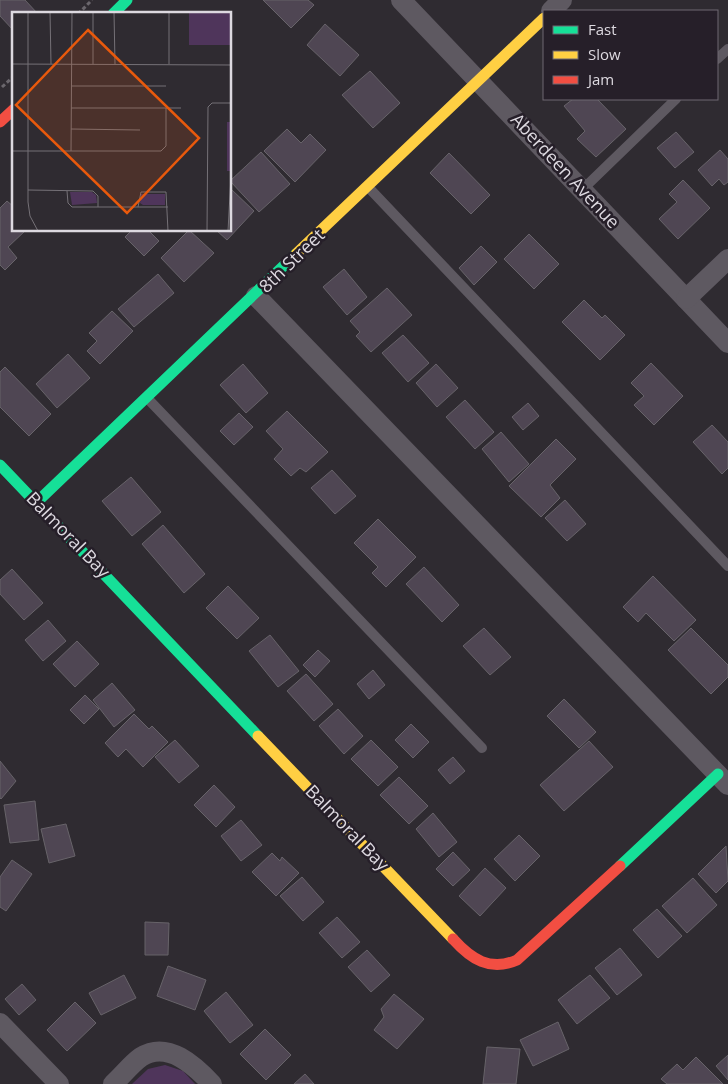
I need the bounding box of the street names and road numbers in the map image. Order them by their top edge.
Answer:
street label: Aberdeen Avenue [506,107,625,233]
street label: 8th Street [253,223,329,298]
street label: Balmoral Bay [22,486,117,583]
street label: Balmoral Bay [301,779,396,876]

